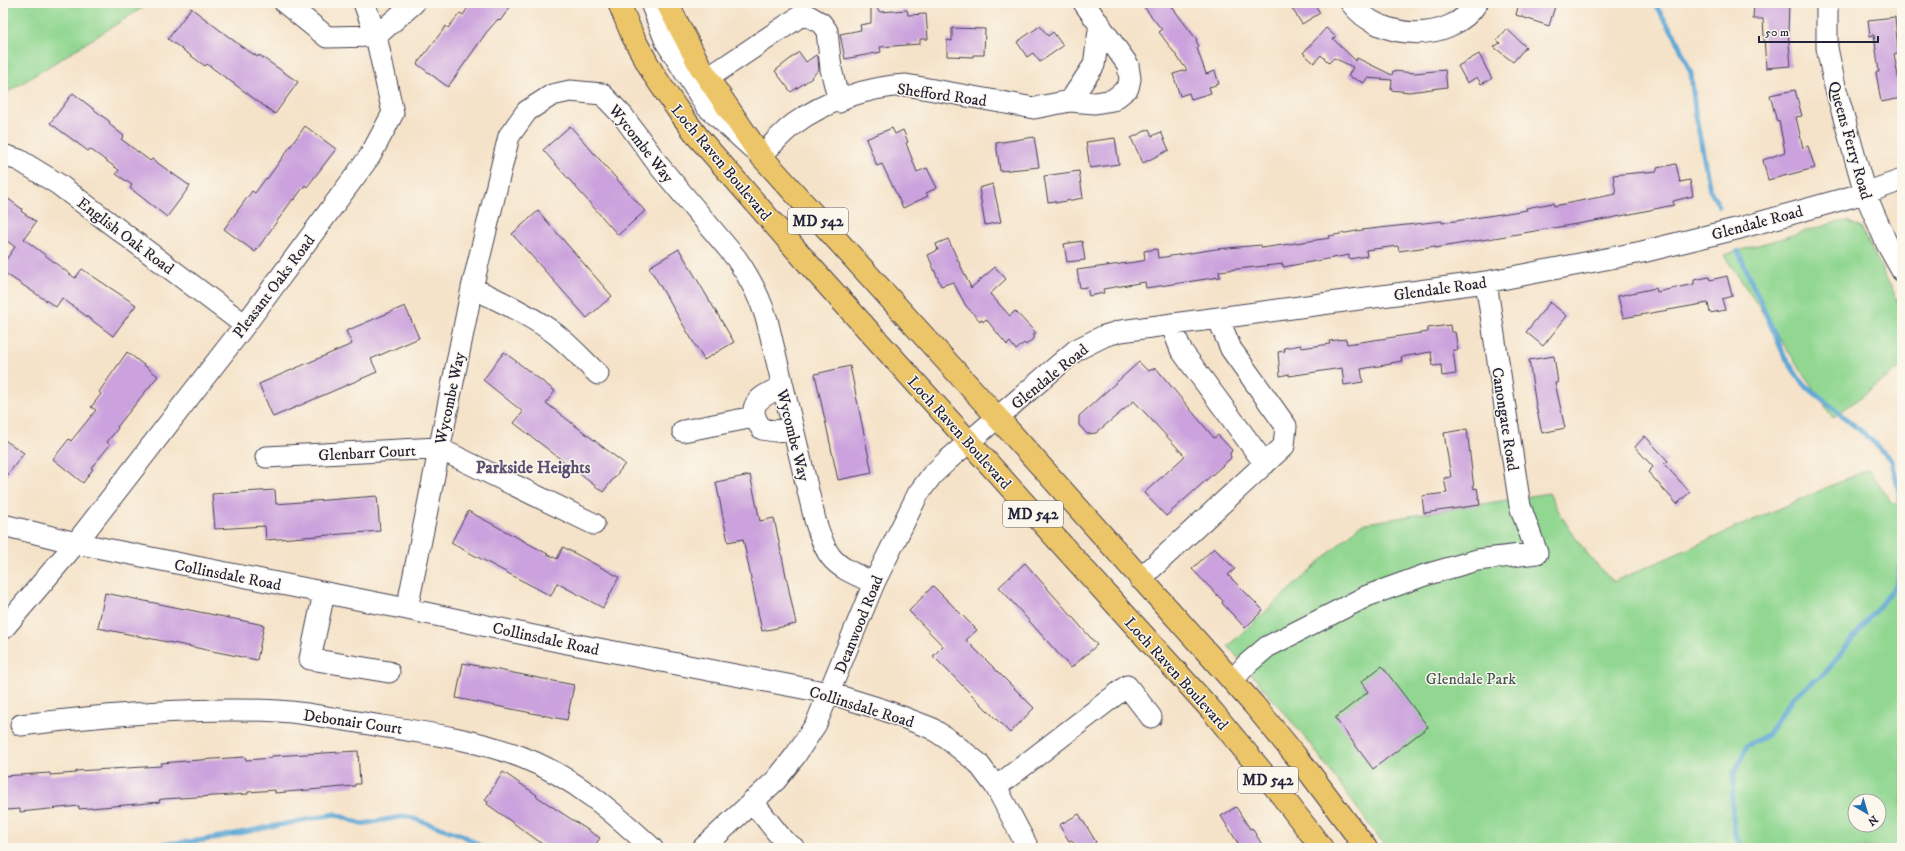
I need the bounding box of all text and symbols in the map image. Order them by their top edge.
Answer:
scale bar [1759,18,1878,44]
text: 50 m [1765,25,1789,40]
street label: Shefford Road [896,79,988,111]
street label: Queens Ferry Road [1824,79,1876,202]
street label: Wycombe Way [604,100,678,187]
street label: Loch Raven Boulevard [667,100,776,225]
street label: English Oak Road [73,193,178,279]
street label: Glendale Road [1709,201,1805,245]
road number: MD 542 [788,208,848,234]
street label: Pleasant Oaks Road [228,231,319,342]
street label: Glendale Road [1392,273,1488,305]
street label: Glendale Road [1007,340,1092,414]
street label: Wycombe Way [430,350,470,447]
street label: Canongate Road [1487,366,1523,472]
street label: Loch Raven Boulevard [903,372,1015,493]
street label: Wycombe Way [772,386,814,484]
street label: Glenbarr Court [318,440,416,466]
district label: Parkside Heights [476,457,591,479]
road number: MD 542 [1003,501,1063,527]
street label: Collinsdale Road [173,555,283,595]
street label: Deanwood Road [830,572,888,676]
street label: Loch Raven Boulevard [1120,613,1232,734]
street label: Collinsdale Road [491,618,601,660]
park label: Glendale Park [1426,669,1516,689]
street label: Collinsdale Road [807,682,917,732]
street label: Debonair Court [302,705,404,739]
road number: MD 542 [1238,767,1298,793]
north arrow [1847,793,1887,833]
text: N [1865,812,1880,828]

